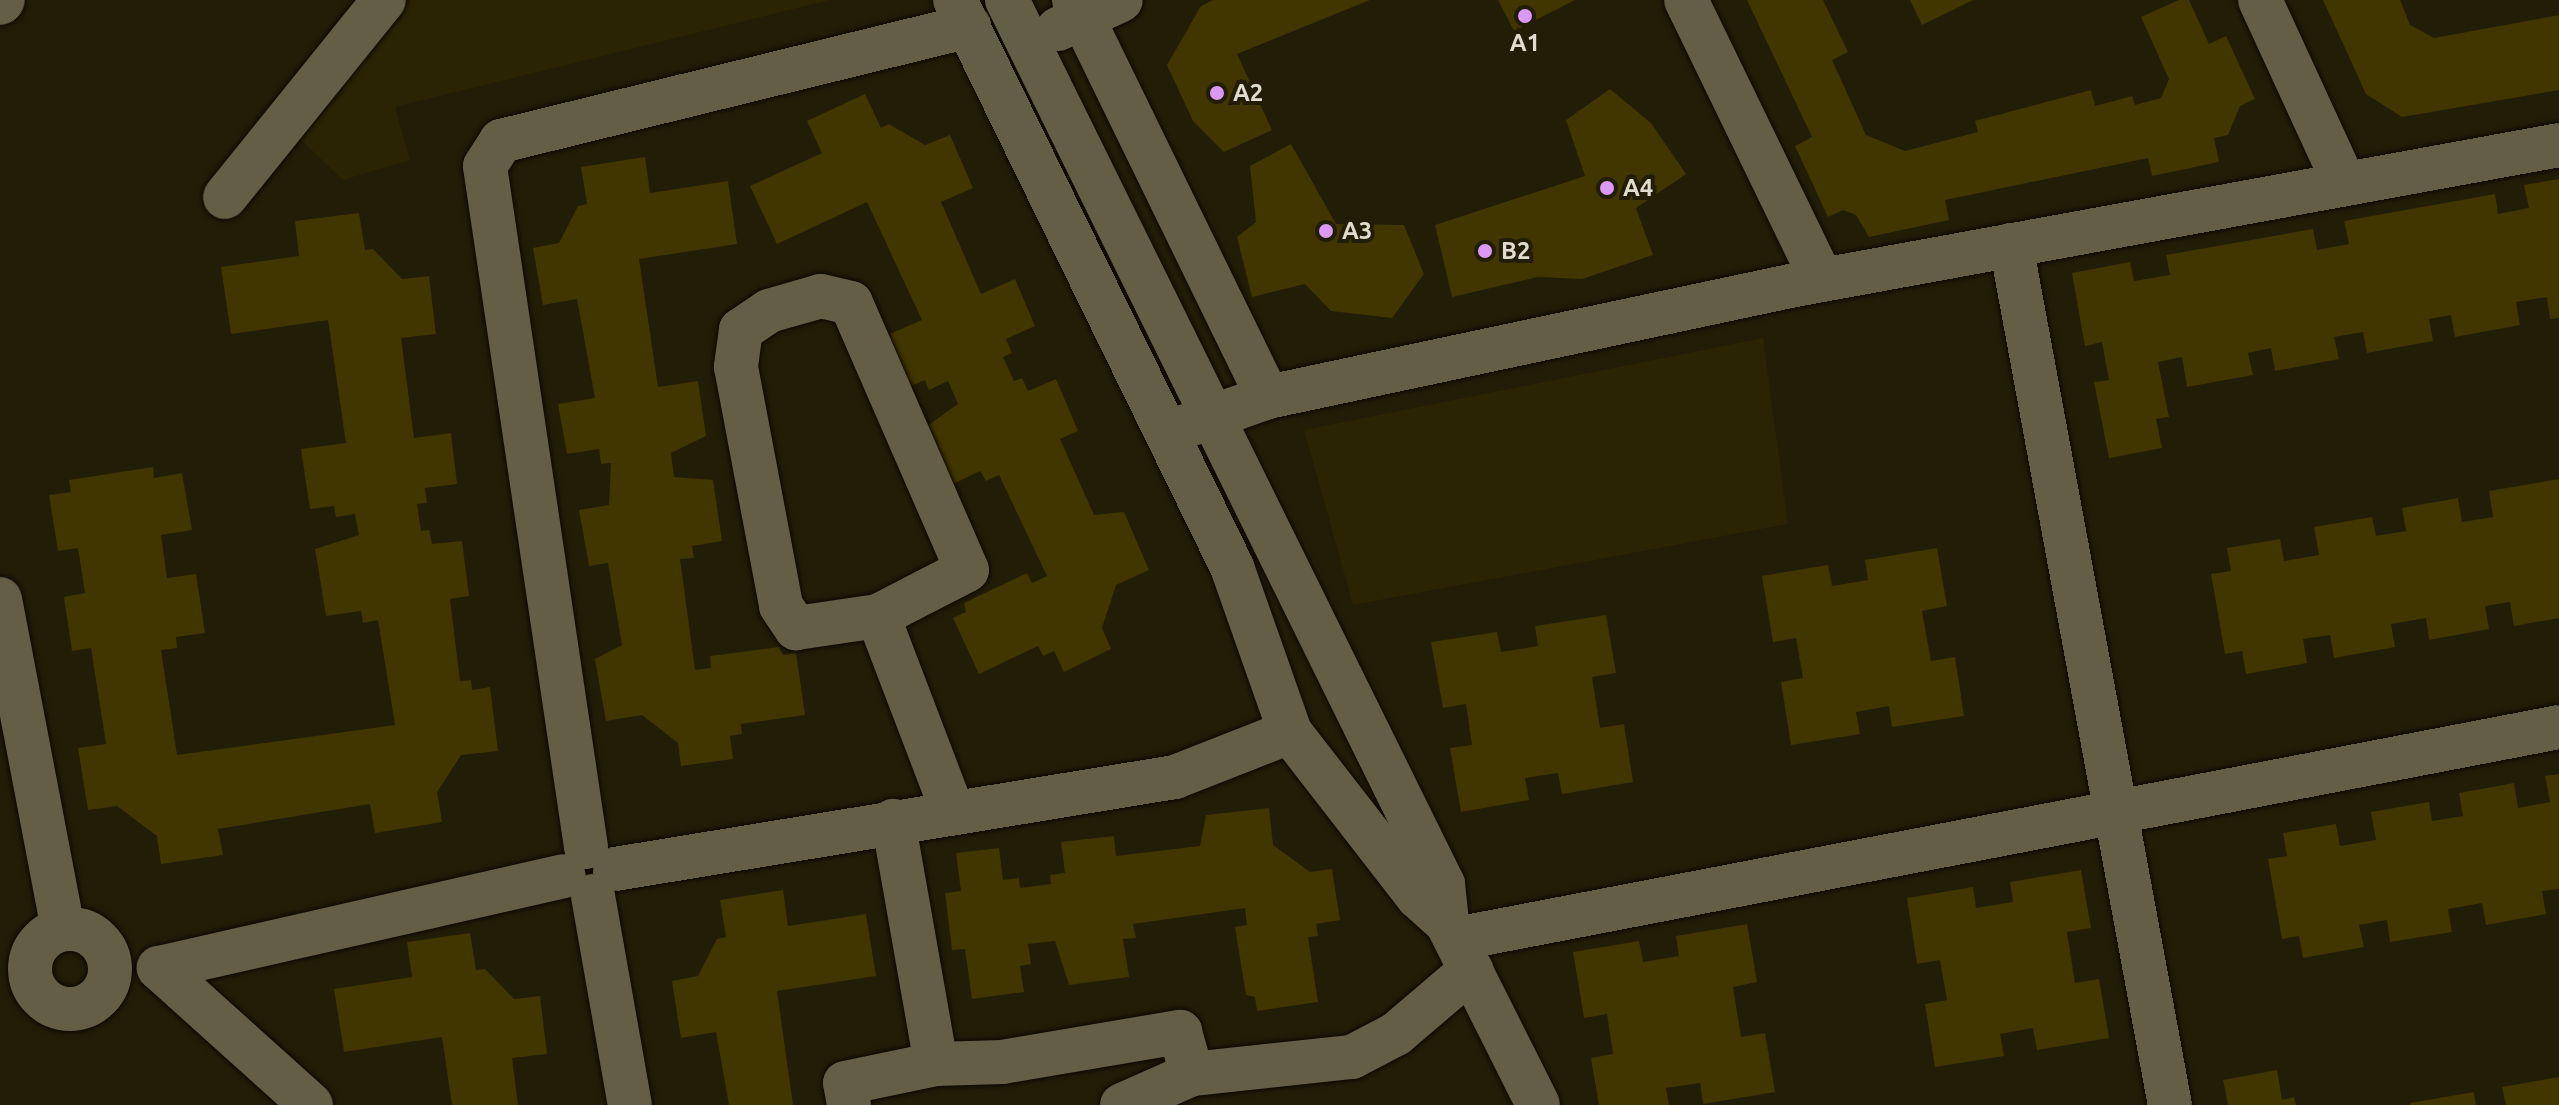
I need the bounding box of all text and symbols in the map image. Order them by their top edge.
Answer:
marker: A1 [1516,7,1534,25]
place label: A1 [1510,29,1540,57]
place label: A2 [1233,79,1263,107]
marker: A2 [1208,84,1226,102]
place label: A4 [1623,174,1653,202]
marker: A4 [1598,179,1616,197]
place label: A3 [1342,217,1372,245]
marker: A3 [1317,222,1335,240]
place label: B2 [1501,237,1530,265]
marker: B2 [1476,242,1494,260]

